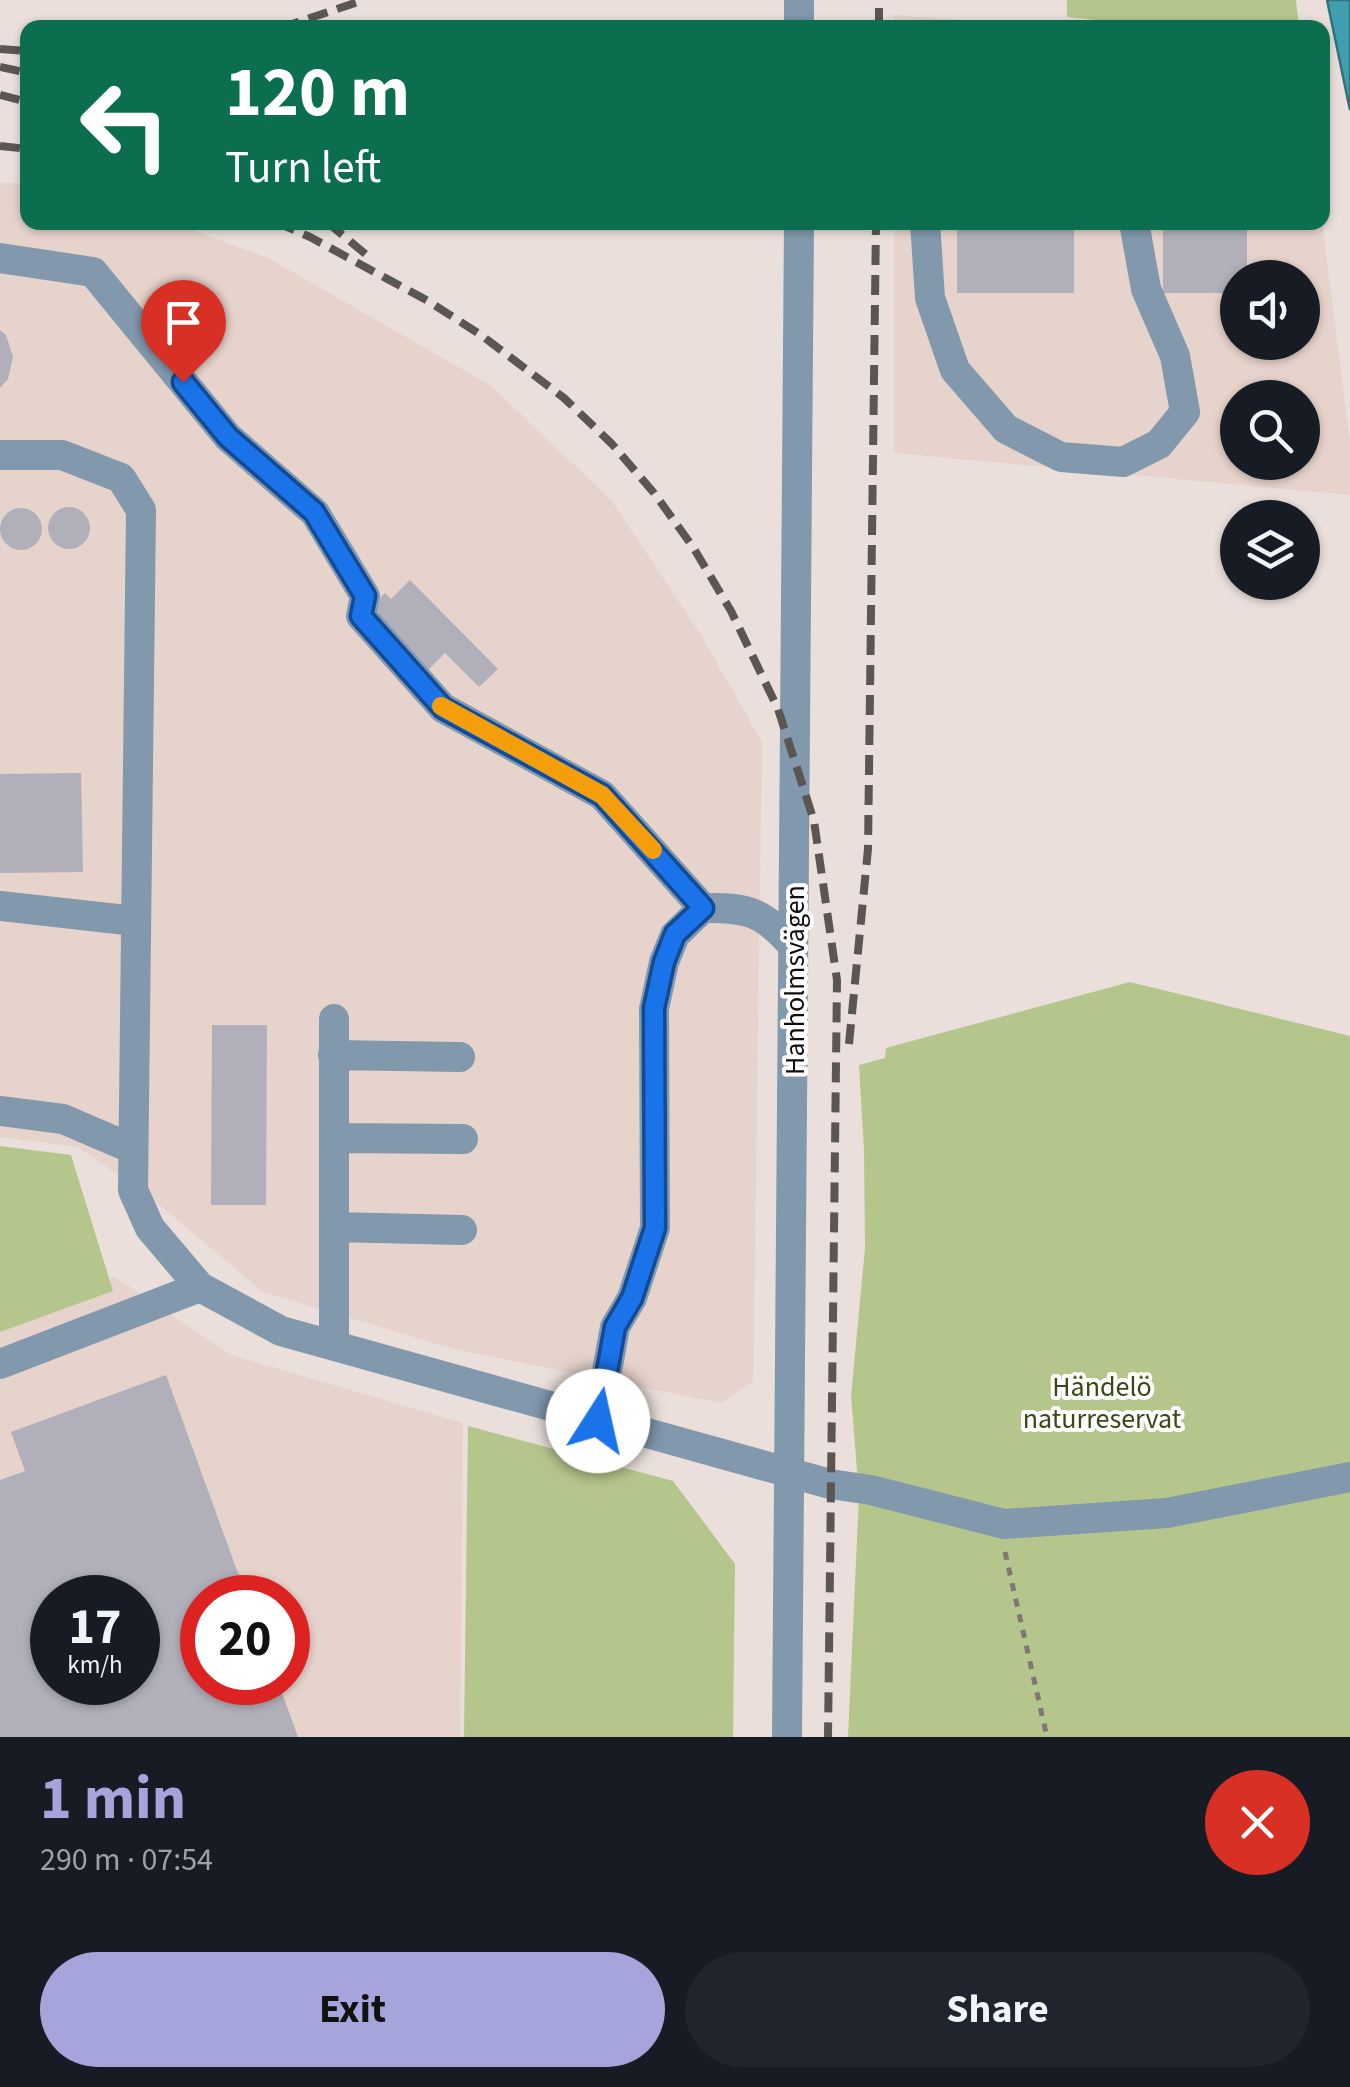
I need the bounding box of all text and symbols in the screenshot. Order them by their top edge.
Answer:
text: 120 m [225,43,410,143]
icon: left [60,60,190,190]
text: Turn left [225,136,381,200]
map controls [1220,260,1320,600]
button: sound [1220,260,1320,360]
pin [141,280,226,383]
icon: arrive [156,295,211,350]
button: search [1220,380,1320,480]
button: layers [1220,500,1320,600]
street label: Hanholmsvägen [775,885,815,1075]
park label: Händelö naturreservat [1023,1367,1182,1439]
position arrow [546,1369,650,1473]
speed limit sign: 20 [180,1575,310,1705]
text: 17 [69,1592,121,1663]
text: km/h [67,1647,123,1683]
text: 1 min [40,1757,186,1842]
button: close [1205,1770,1310,1875]
text: 290 m · 07:54 [40,1837,213,1883]
button: Exit [40,1952,665,2067]
button: Share [685,1952,1310,2067]

